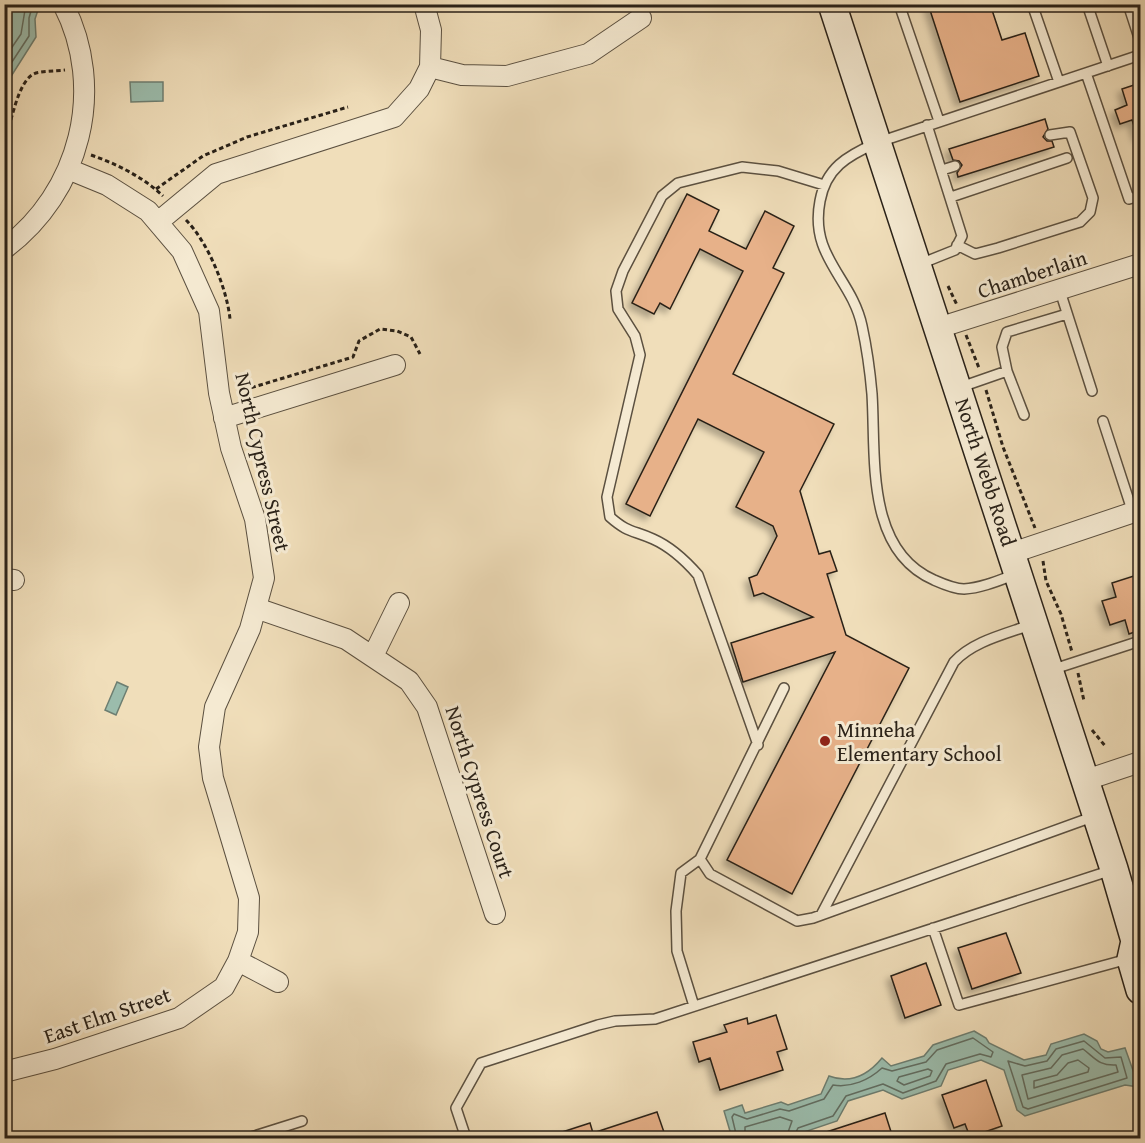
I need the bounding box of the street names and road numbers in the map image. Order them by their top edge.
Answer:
street label: Chamberlain [973,242,1091,306]
street label: North Cypress Street [227,369,299,555]
street label: North Webb Road [947,394,1025,551]
street label: North Cypress Court [438,702,523,883]
street label: East Elm Street [39,979,175,1051]

